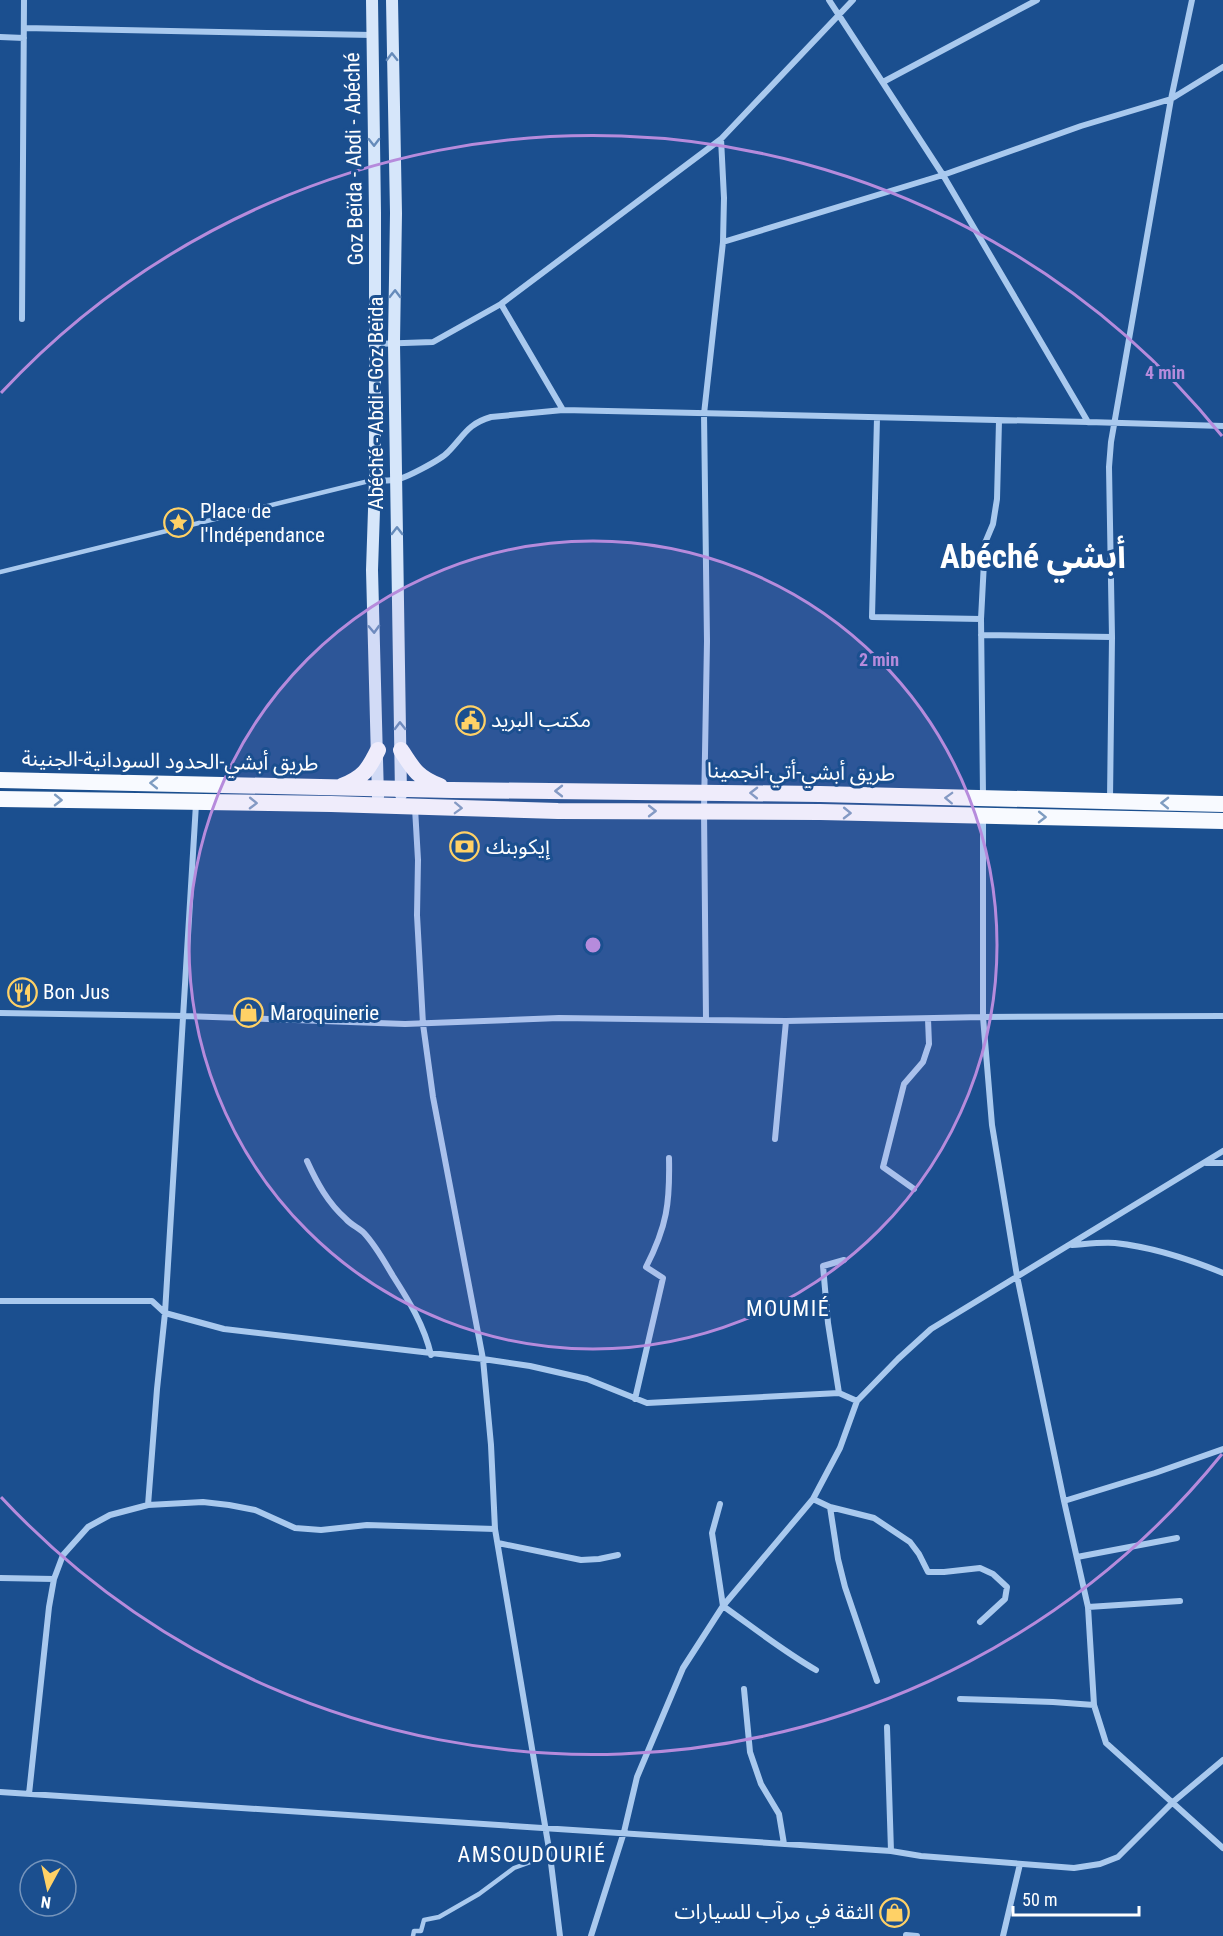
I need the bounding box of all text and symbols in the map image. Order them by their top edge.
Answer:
street label: Goz Beïda - Abdi - Abéché [340,52,368,266]
one-way arrow [386,52,399,61]
one-way arrow [368,138,380,147]
one-way arrow [388,289,401,298]
street label: Abéché - Abdi - Goz Beïda [364,297,388,509]
text: 4 min [1145,362,1185,383]
place label: Place de l'Indépendance [200,499,325,547]
place icon: Place de l'Indépendance [163,507,195,539]
one-way arrow [391,526,403,535]
district label: Abéché أبشي [940,535,1126,583]
one-way arrow [367,624,380,633]
text: 2 min [859,649,899,670]
public building icon: مكتب البريد [454,704,486,736]
place label: مكتب البريد [491,708,591,732]
one-way arrow [394,721,406,730]
street label: طريق أبشي-الحدود السودانية-الجنينة [21,746,319,779]
street label: طريق أبشي-أتي-انجمينا [707,758,895,790]
one-way arrow [150,776,159,789]
one-way arrow [554,785,563,797]
one-way arrow [749,787,758,799]
one-way arrow [944,791,953,804]
one-way arrow [54,794,63,806]
one-way arrow [249,796,258,809]
one-way arrow [1160,797,1169,810]
one-way arrow [453,801,462,814]
one-way arrow [648,804,657,817]
one-way arrow [843,806,852,819]
one-way arrow [1038,810,1047,823]
bank icon: إيكوبنك [449,831,481,863]
place label: إيكوبنك [486,835,551,860]
centre of rings [583,935,603,955]
restaurant icon: Bon Jus [6,976,38,1008]
place label: Bon Jus [43,980,110,1004]
shop icon: Maroquinerie [233,997,265,1029]
place label: Maroquinerie [270,1001,379,1025]
district label: MOUMIÉ [746,1296,830,1321]
district label: AMSOUDOURIÉ [457,1842,607,1867]
north arrow [18,1858,78,1918]
scale bar [1013,1879,1139,1917]
text: 50 m [1022,1889,1057,1910]
text: N [40,1892,52,1912]
shop icon: الثقة في مرآب للسيارات [879,1896,911,1928]
place label: الثقة في مرآب للسيارات [675,1900,874,1928]

